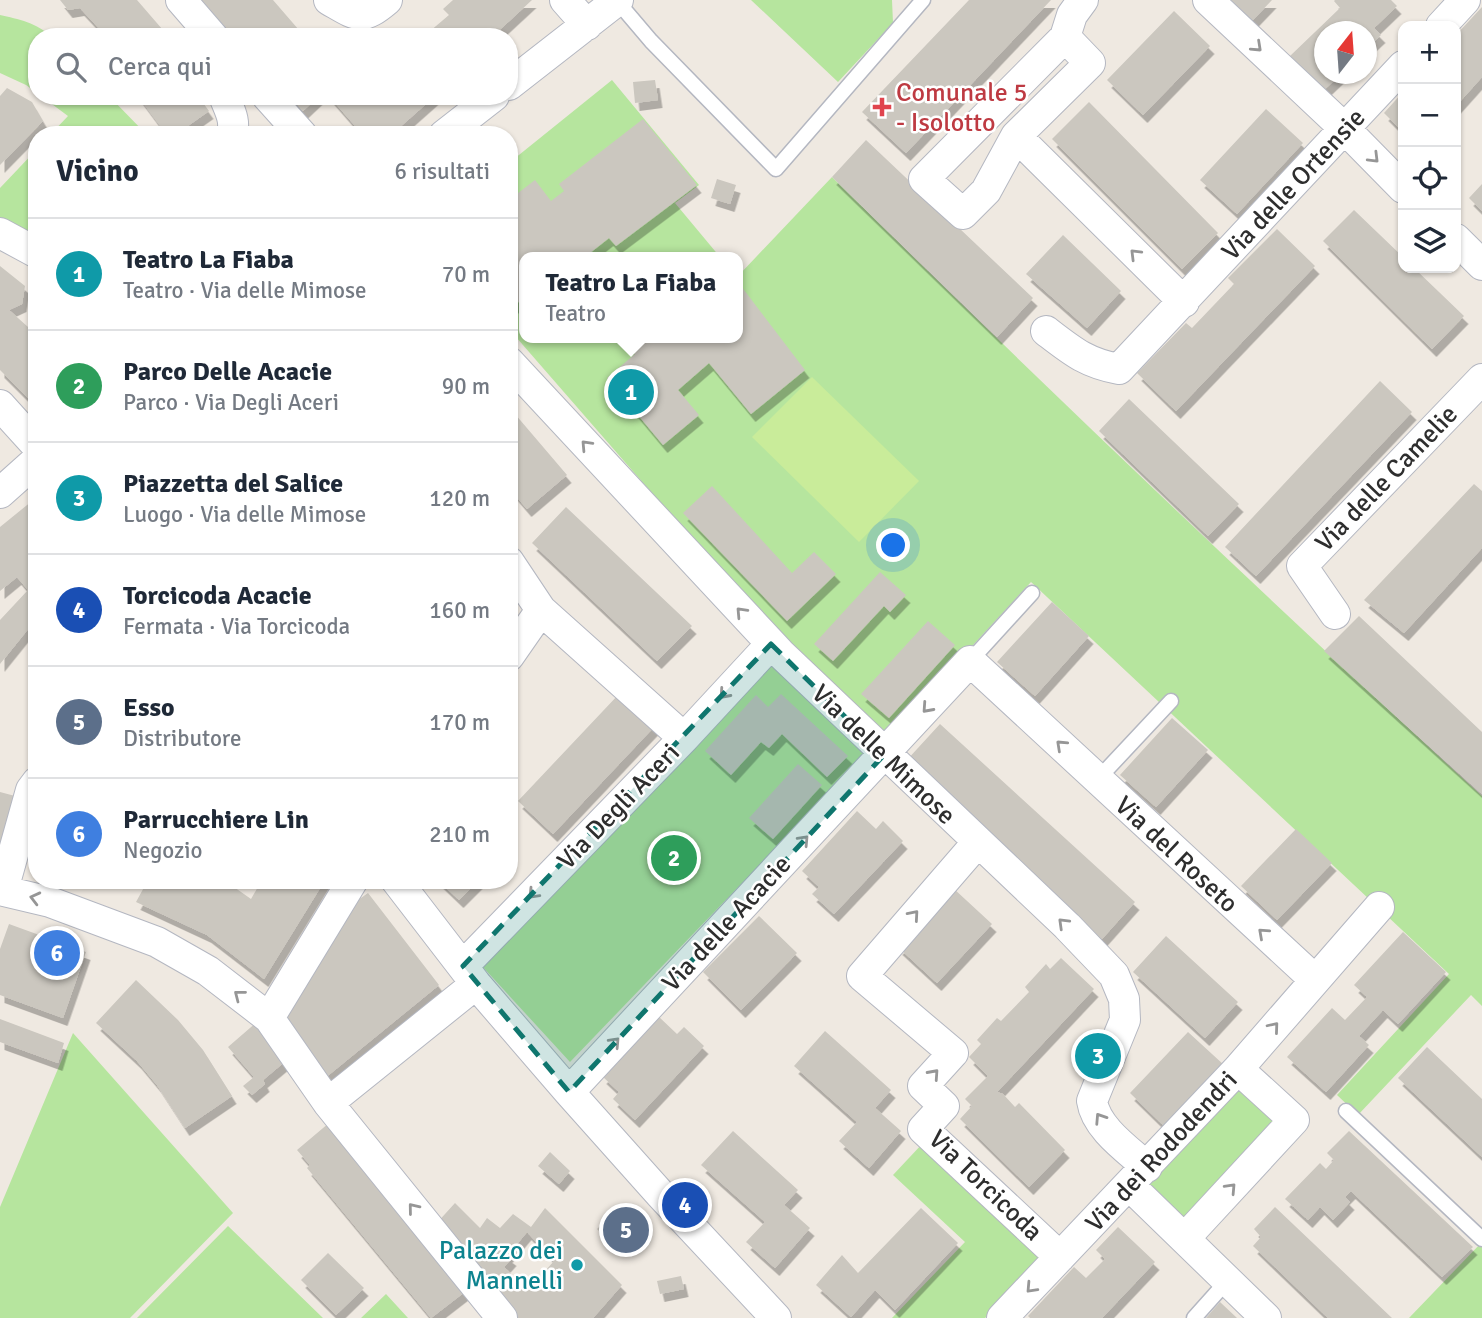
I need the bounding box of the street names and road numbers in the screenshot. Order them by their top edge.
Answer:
street label: Via delle Ortensie [1215,102,1372,267]
street label: Via delle Camelie [1309,399,1465,559]
street label: Via delle Mimose [805,678,962,831]
street label: Via Degli Aceri [551,737,687,876]
street label: Via del Roseto [1108,790,1244,920]
street label: Via delle Acacie [655,849,798,998]
street label: Via dei Rododendri [1079,1065,1244,1239]
street label: Via Torcicoda [922,1123,1049,1248]

